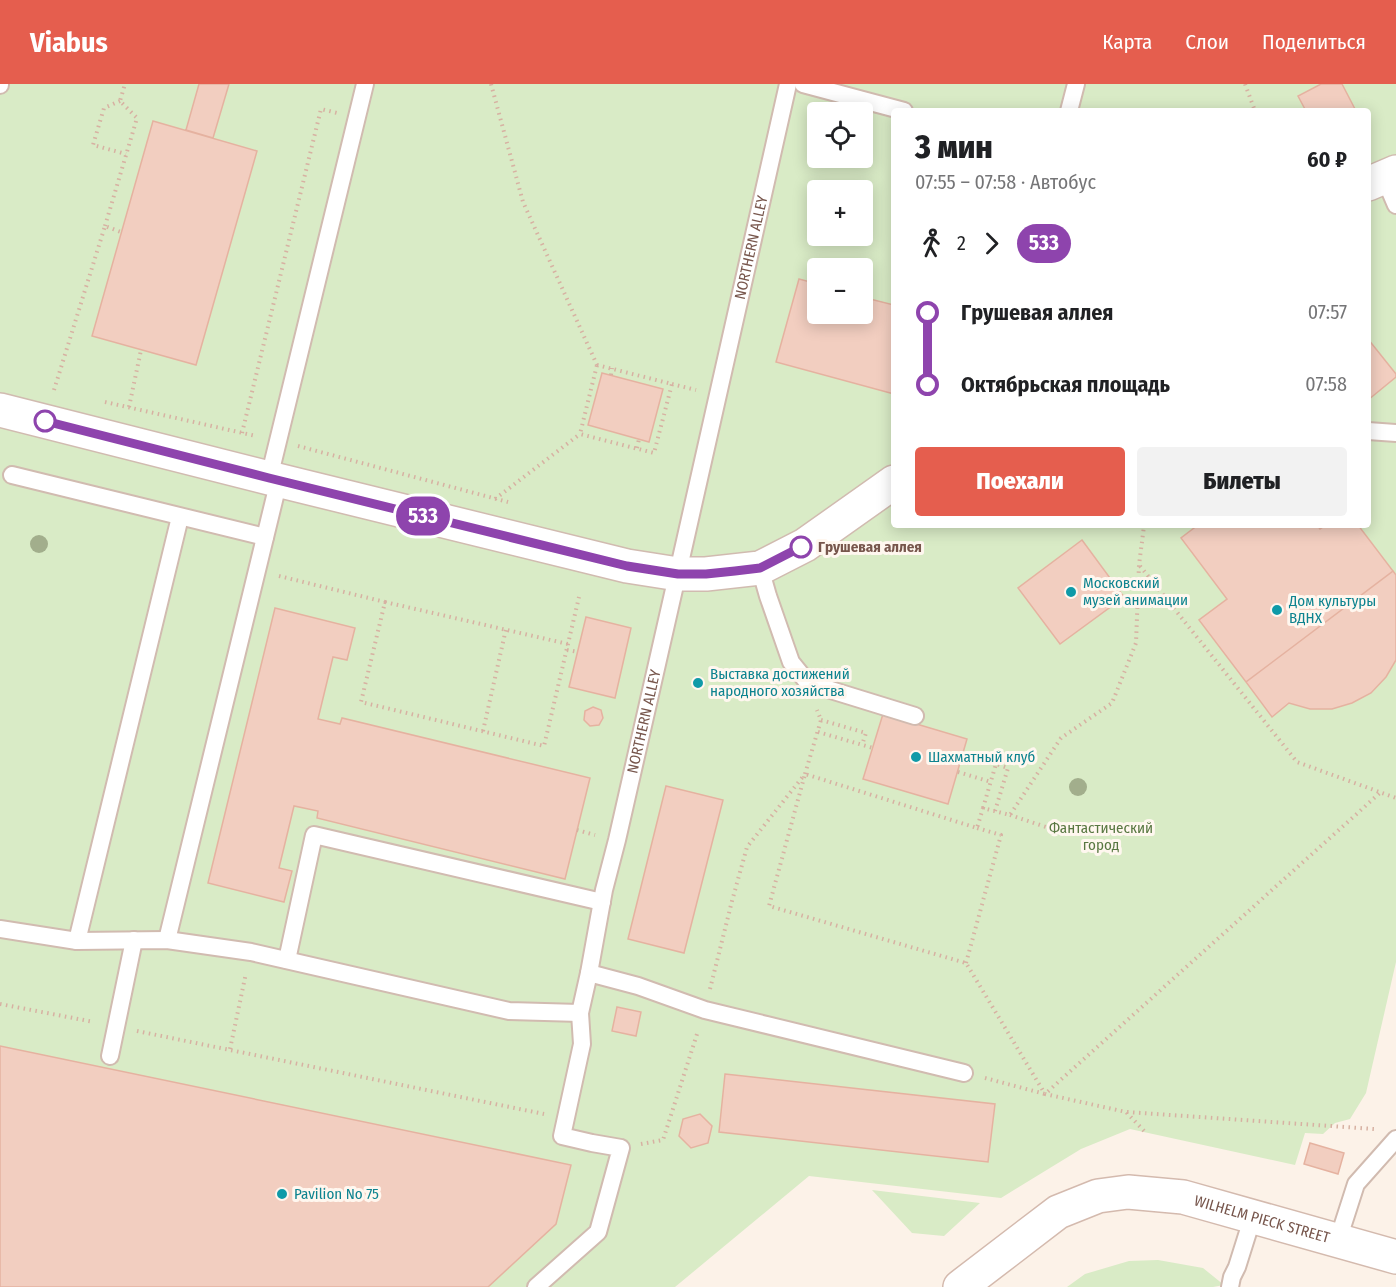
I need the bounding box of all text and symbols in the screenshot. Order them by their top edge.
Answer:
text: Viabus [30,26,108,59]
text: Карта [1102,29,1152,55]
text: Слои [1185,29,1229,55]
text: Поделиться [1262,29,1366,55]
map controls [807,102,873,324]
button: locate [807,102,873,168]
text: 3 мин [915,127,993,167]
text: 60 ₽ [1307,146,1347,173]
text: 07:55 – 07:58 · Автобус [915,170,1096,194]
button: + [807,180,873,246]
street label: NORTHERN ALLEY [731,193,772,301]
icon: walk [915,227,948,260]
icon: forward [975,227,1008,260]
text: 533 [1029,230,1059,256]
text: 2 [957,231,966,255]
button: − [807,258,873,324]
text: Грушевая аллея [961,299,1113,326]
text: 07:57 [1308,300,1347,324]
text: Октябрьская площадь [961,371,1170,398]
text: 07:58 [1305,372,1347,396]
unlabelled marker [34,410,56,432]
button: Поехали [915,447,1125,516]
button: Билеты [1137,447,1347,516]
line badge: 533 [388,496,458,536]
text: 533 [408,503,438,529]
marker: Грушевая аллея [790,536,812,558]
place label: Грушевая аллея [818,538,922,556]
place label: Московский музей анимации [1083,574,1188,609]
marker: Московский музей анимации [1064,585,1078,599]
place label: Дом культуры ВДНХ [1288,592,1376,627]
marker: Дом культуры ВДНХ [1270,603,1284,617]
place label: Выставка достижений народного хозяйства [710,665,850,700]
street label: NORTHERN ALLEY [623,667,665,775]
marker: Выставка достижений народного хозяйства [691,676,705,690]
place label: Шахматный клуб [928,748,1036,766]
marker: Шахматный клуб [909,750,923,764]
park label: Фантастический город [1049,819,1153,854]
place label: Pavilion No 75 [294,1185,379,1203]
marker: Pavilion No 75 [275,1187,289,1201]
street label: WILHELM PIECK STREET [1192,1192,1332,1247]

